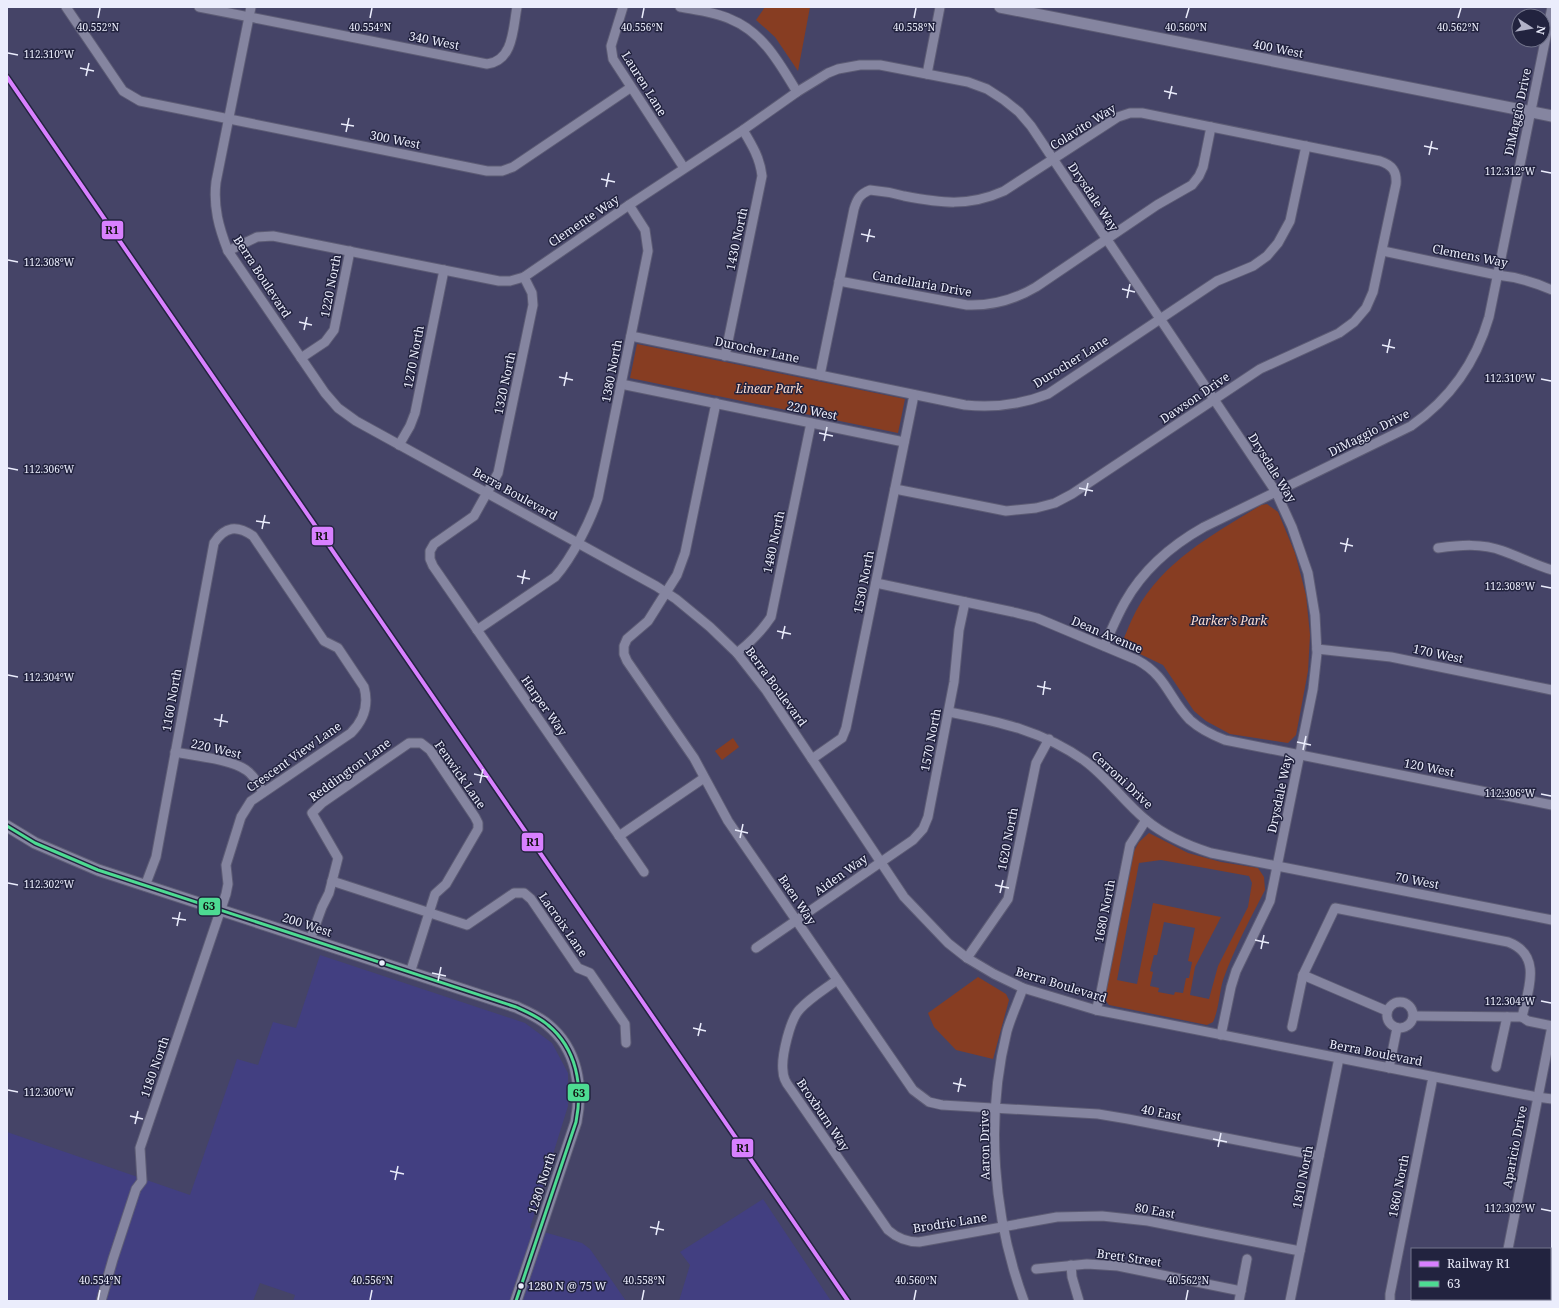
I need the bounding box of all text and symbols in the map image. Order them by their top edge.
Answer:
north arrow [1511,8,1551,48]
text: 40.552°N [77,20,119,34]
text: 40.554°N [349,20,391,34]
text: 40.556°N [621,20,663,34]
text: 40.558°N [893,20,935,34]
text: 40.560°N [1165,20,1207,34]
text: 40.562°N [1437,20,1479,34]
text: N [1533,24,1550,36]
street label: 340 West [407,27,461,54]
street label: 400 West [1251,35,1305,62]
text: 112.310°W [24,47,75,61]
street label: Lauren Lane [618,48,671,119]
street label: DiMaggio Drive [1500,67,1535,157]
street label: Colavito Way [1046,99,1119,154]
street label: 300 West [368,126,422,153]
street label: Drysdale Way [1064,159,1123,234]
text: 112.312°W [1485,164,1536,178]
street label: Clemente Way [545,191,623,251]
street label: 1430 North [722,206,752,272]
line badge: R1 [101,220,124,240]
text: R1 [105,222,119,237]
street label: Berra Boulevard [230,232,296,321]
street label: Clemens Way [1431,240,1510,271]
street label: 1220 North [316,253,345,319]
text: 112.308°W [24,255,75,269]
street label: Candellaria Drive [871,266,973,301]
street label: 1270 North [399,324,428,390]
street label: Durocher Lane [713,332,801,367]
street label: Durocher Lane [1030,332,1112,392]
street label: 1380 North [597,338,626,404]
street label: 1320 North [490,350,520,416]
street label: Dawson Drive [1157,368,1233,427]
text: 112.310°W [1485,371,1536,385]
park label: Linear Park [735,380,804,397]
street label: 220 West [785,397,839,424]
street label: DiMaggio Drive [1325,405,1412,460]
street label: Drysdale Way [1244,430,1301,506]
text: 112.306°W [24,462,75,476]
street label: Berra Boulevard [470,463,561,524]
street label: 1480 North [759,509,789,575]
line badge: R1 [311,526,334,546]
text: R1 [315,528,329,543]
street label: 1530 North [849,549,878,615]
text: 112.308°W [1485,579,1536,593]
street label: Dean Avenue [1069,612,1145,657]
park label: Parker's Park [1190,612,1268,629]
street label: 170 West [1411,640,1465,667]
street label: Berra Boulevard [742,643,811,730]
street label: 1160 North [158,667,185,733]
text: 112.304°W [24,670,75,684]
street label: Harper Way [518,672,571,739]
street label: 1570 North [916,707,945,773]
street label: Crescent View Lane [243,717,345,796]
street label: 220 West [189,734,243,763]
street label: Reddington Lane [305,734,394,805]
street label: Fenwick Lane [431,737,490,812]
street label: Cerroni Drive [1088,747,1157,813]
street label: Drysdale Way [1263,753,1296,834]
street label: 120 West [1402,754,1456,781]
text: 112.306°W [1485,786,1536,800]
street label: 1620 North [993,806,1022,872]
line badge: R1 [521,832,544,852]
text: R1 [526,834,540,849]
street label: Aiden Way [810,850,871,899]
street label: 70 West [1394,868,1441,893]
street label: Baen Way [774,871,820,928]
text: 112.302°W [24,877,75,891]
street label: 1680 North [1090,878,1119,944]
street label: Lacroix Lane [535,889,592,960]
line badge: 63 [198,897,221,916]
text: 63 [203,898,215,913]
street label: 200 West [280,909,334,941]
unlabelled marker [377,958,387,968]
street label: Berra Boulevard [1013,963,1109,1007]
text: 112.304°W [1485,994,1536,1008]
street label: 1180 North [136,1034,173,1100]
street label: Berra Boulevard [1328,1035,1425,1070]
street label: Broxburn Way [793,1075,854,1154]
line badge: 63 [567,1083,590,1102]
text: 112.300°W [24,1085,75,1099]
text: 63 [573,1085,585,1100]
street label: 40 East [1140,1100,1183,1125]
street label: Aparicio Drive [1498,1104,1531,1189]
street label: Aaron Drive [975,1110,994,1180]
line badge: R1 [731,1138,754,1158]
text: R1 [736,1140,750,1155]
street label: 1810 North [1288,1144,1317,1210]
street label: 1280 North [524,1150,560,1216]
street label: 1860 North [1384,1153,1413,1219]
street label: 80 East [1134,1199,1176,1222]
text: 112.302°W [1485,1201,1536,1215]
street label: Brodric Lane [912,1208,988,1237]
street label: Brett Street [1096,1245,1162,1270]
legend [1411,1248,1551,1300]
text: Railway R1 [1447,1255,1511,1272]
text: 40.554°N [79,1273,121,1287]
text: 40.556°N [351,1273,393,1287]
text: 40.558°N [623,1273,665,1287]
text: 40.560°N [895,1273,937,1287]
text: 40.562°N [1167,1273,1209,1287]
text: 63 [1447,1275,1461,1292]
place label: 1280 N @ 75 W [528,1278,607,1293]
marker: 1280 N @ 75 W [516,1281,526,1291]

